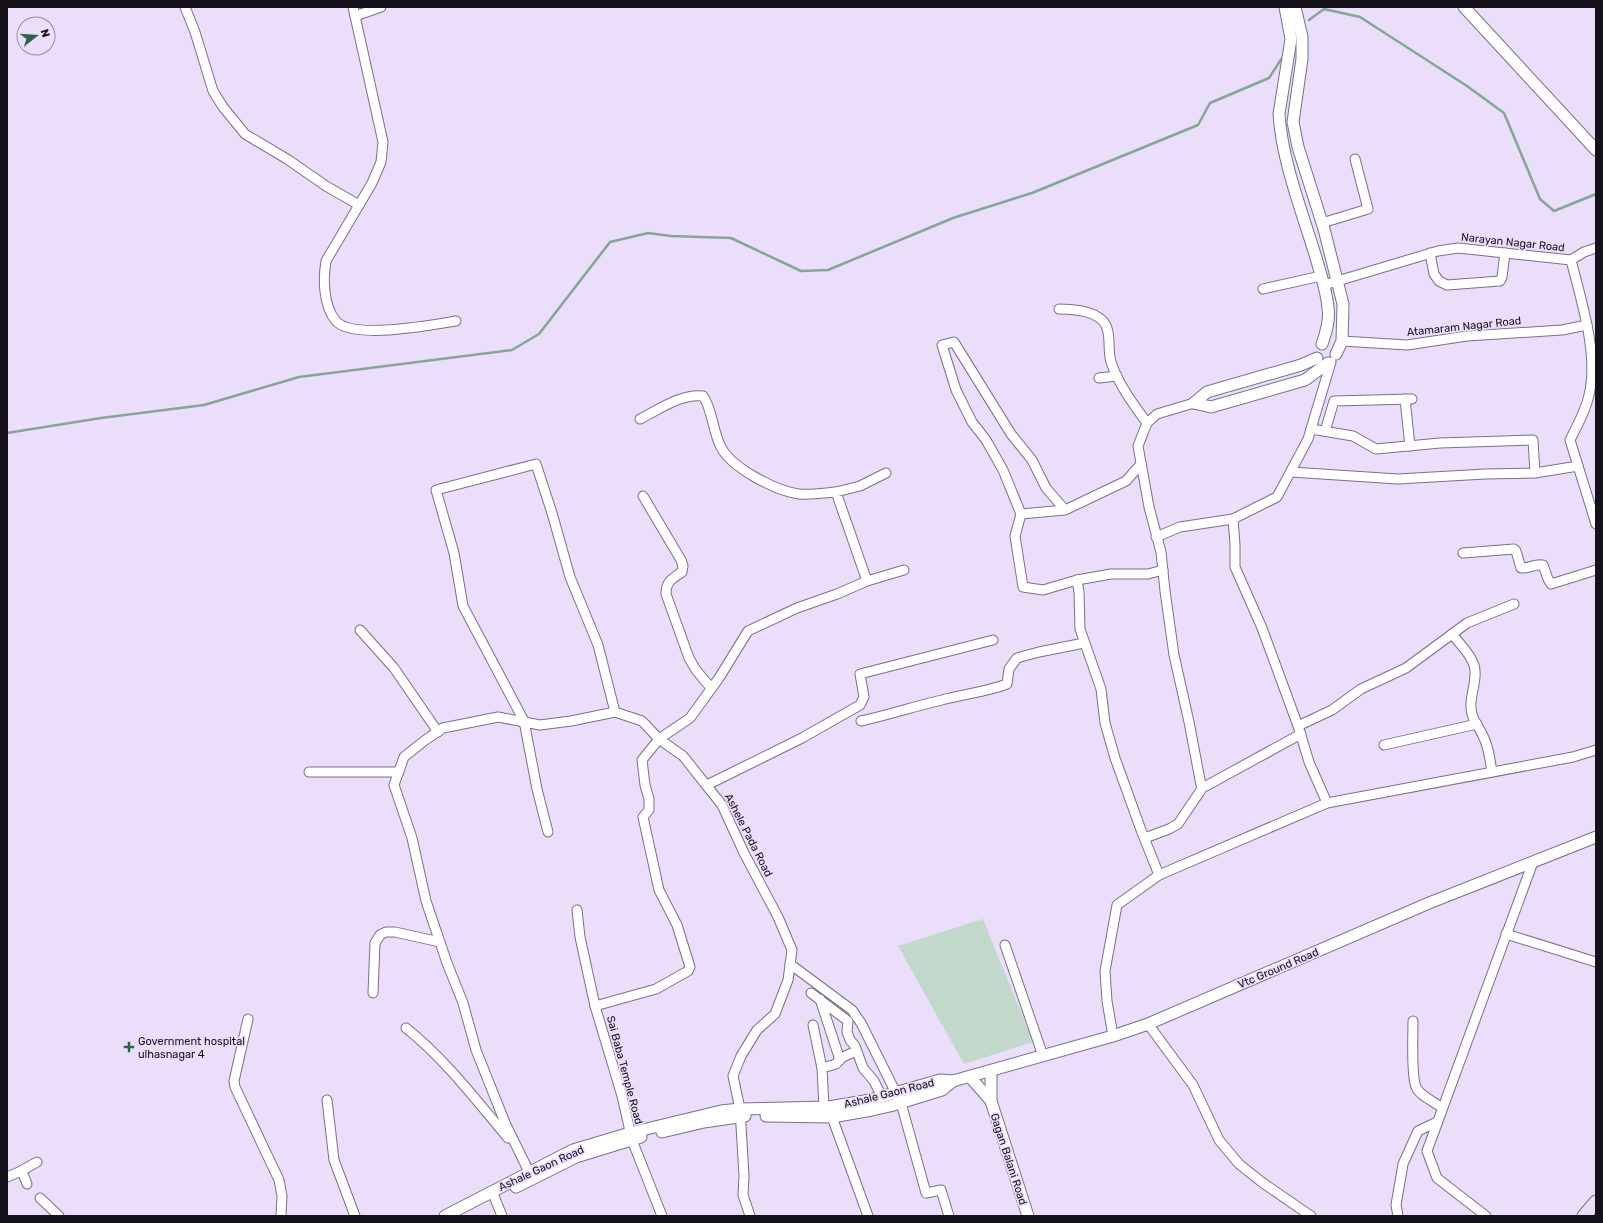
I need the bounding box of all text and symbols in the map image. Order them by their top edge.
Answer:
north arrow [16,16,56,56]
text: N [38,28,52,39]
street label: Narayan Nagar Road [1460,231,1565,254]
street label: Atamaram Nagar Road [1406,314,1522,339]
street label: Ashele Pada Road [722,791,775,879]
street label: Vtc Ground Road [1236,946,1321,991]
street label: Sai Baba Temple Road [604,1014,645,1126]
place label: Government hospital ulhasnagar 4 [138,1035,245,1061]
marker: Government hospital ulhasnagar 4 [123,1041,135,1053]
street label: Ashale Gaon Road [843,1076,936,1111]
street label: Gagan Balani Road [988,1112,1030,1207]
street label: Ashale Gaon Road [497,1143,586,1194]

